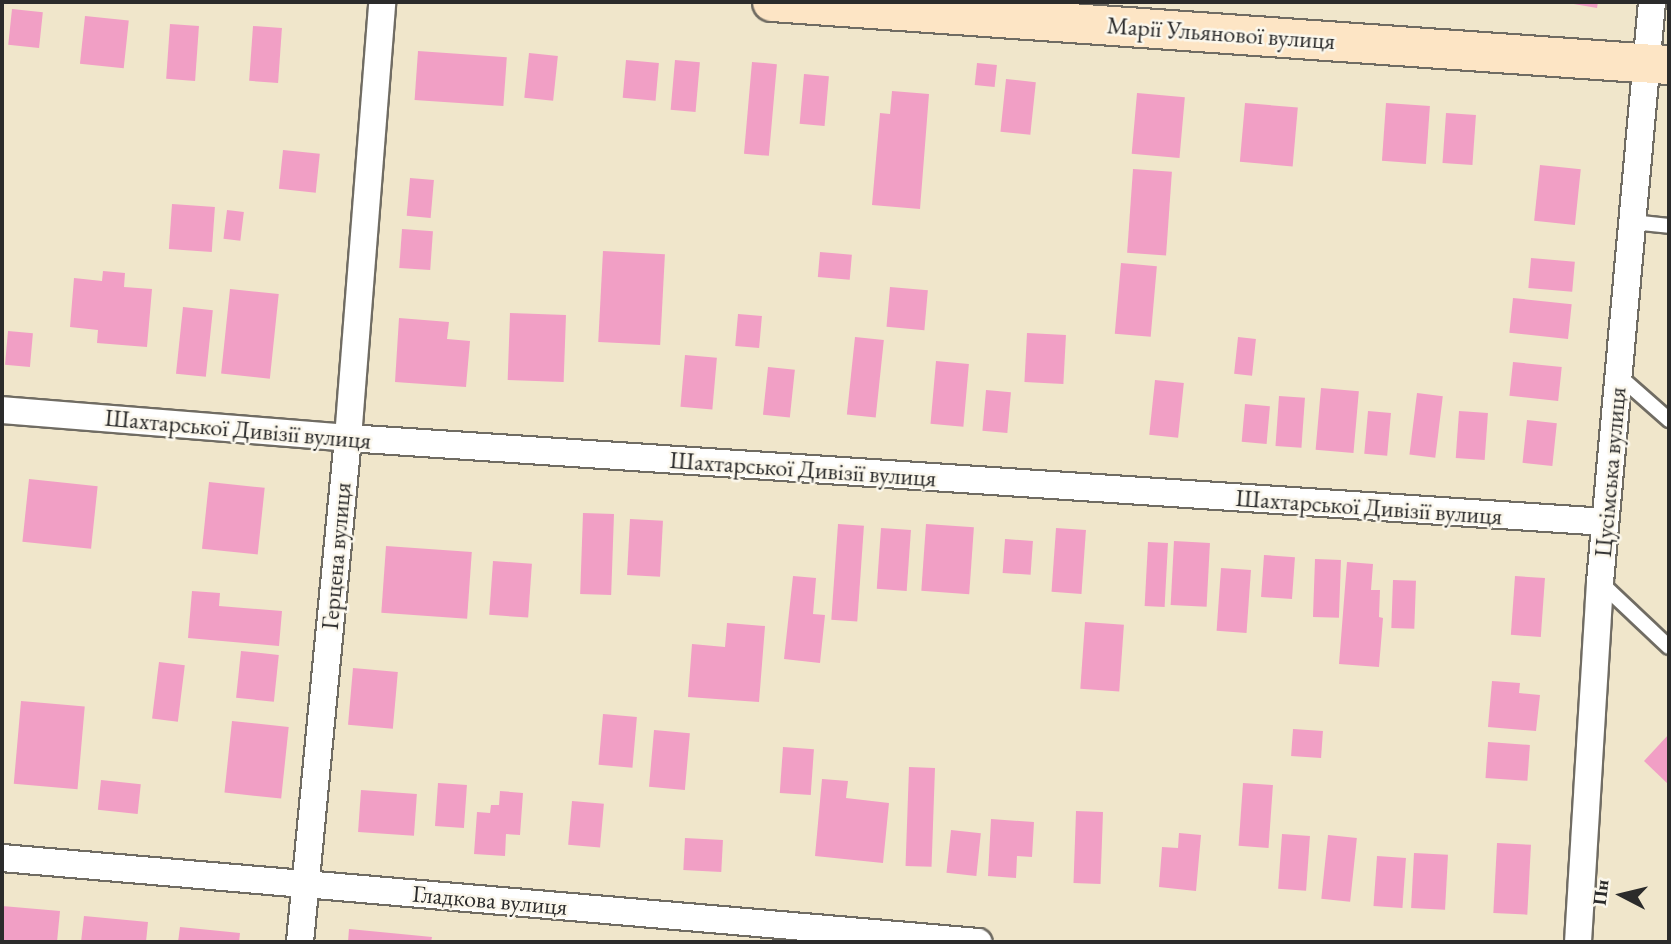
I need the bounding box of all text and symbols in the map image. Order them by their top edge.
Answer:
street label: Марії Ульянової вулиця [1106,11,1336,55]
street label: Цусімська вулиця [1588,386,1632,558]
street label: Шахтарської Дивізії вулиця [104,403,372,455]
street label: Шахтарської Дивізії вулиця [669,445,937,493]
street label: Герцена вулиця [315,481,357,631]
street label: Шахтарської Дивізії вулиця [1235,483,1503,531]
north arrow [1587,860,1657,930]
text: Пн [1587,878,1615,907]
street label: Гладкова вулиця [411,879,569,921]

